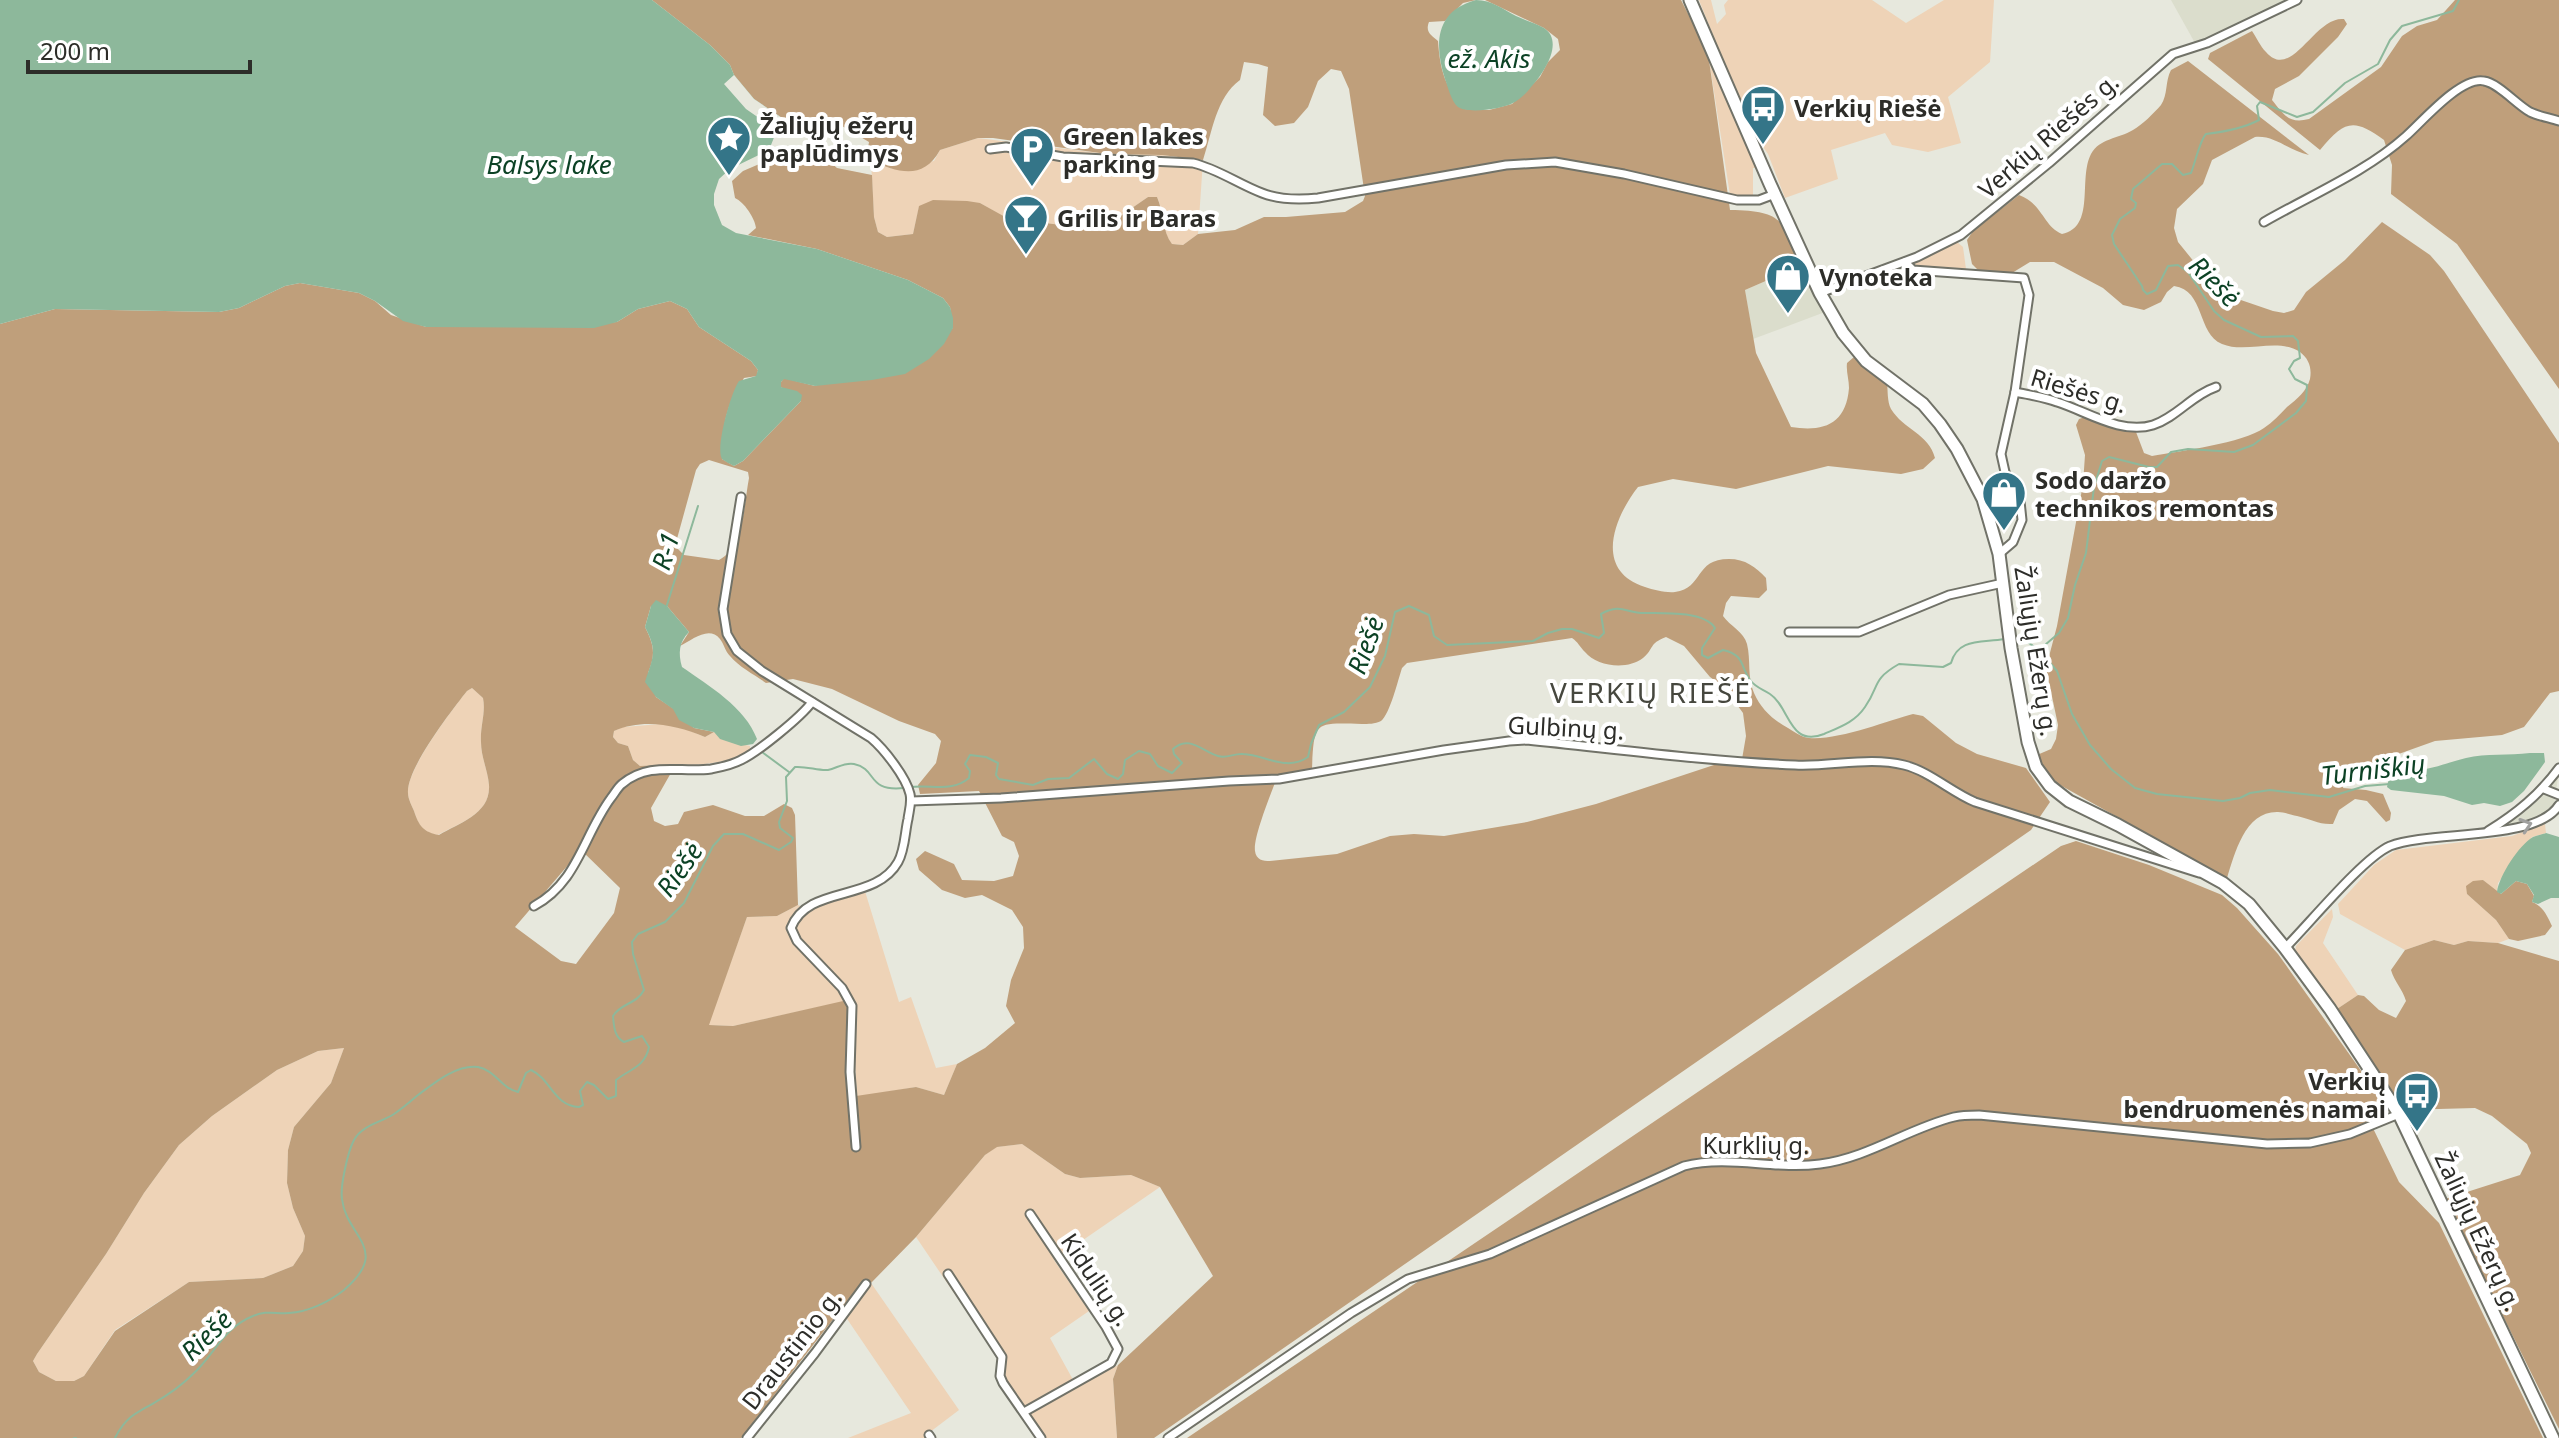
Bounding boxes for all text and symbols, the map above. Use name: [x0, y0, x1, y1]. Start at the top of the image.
scale bar: [28, 24, 250, 74]
text: 200 m: [40, 34, 110, 67]
water label: ež. Akis: [1447, 40, 1531, 76]
street label: Verkių Riešės g.: [1971, 65, 2125, 205]
bus stop icon: Verkių Riešė: [1739, 83, 1787, 146]
place label: Verkių Riešė: [1794, 91, 1942, 124]
place label: Žaliųjų ežerų paplūdimys: [760, 108, 914, 169]
place icon: Žaliųjų ežerų paplūdimys: [705, 114, 753, 177]
place label: Green lakes parking: [1063, 119, 1204, 180]
parking icon: Green lakes parking: [1008, 125, 1056, 188]
water label: Balsys lake: [486, 146, 612, 182]
bar icon: Grilis ir Baras: [1002, 193, 1050, 256]
place label: Grilis ir Baras: [1057, 201, 1216, 234]
water label: Riešė: [2181, 247, 2249, 315]
shop icon: Vynoteka: [1764, 252, 1812, 315]
place label: Vynoteka: [1819, 260, 1933, 293]
street label: Riešės g.: [2027, 360, 2131, 420]
place label: Sodo daržo technikos remontas: [2035, 463, 2274, 524]
shop icon: Sodo daržo technikos remontas: [1980, 469, 2028, 532]
water label: R-1: [642, 528, 688, 574]
street label: Žaliųjų Ežerų g.: [2007, 563, 2067, 739]
water label: Riešė: [1338, 611, 1392, 679]
district label: VERKIŲ RIEŠĖ: [1550, 673, 1752, 711]
street label: Gulbinų g.: [1507, 707, 1625, 747]
water label: Turniškių: [2319, 745, 2427, 793]
one-way arrow: [2518, 818, 2532, 834]
water label: Riešė: [647, 835, 711, 903]
place label: Verkių bendruomenės namai: [2124, 1064, 2386, 1125]
bus stop icon: Verkių bendruomenės namai: [2393, 1070, 2441, 1133]
street label: Kurklių g.: [1702, 1128, 1810, 1161]
street label: Žaliųjų Ežerų g.: [2428, 1146, 2530, 1316]
street label: Kidulių g.: [1054, 1226, 1140, 1332]
street label: Draustinio g.: [733, 1282, 849, 1416]
water label: Riešė: [172, 1302, 240, 1368]

